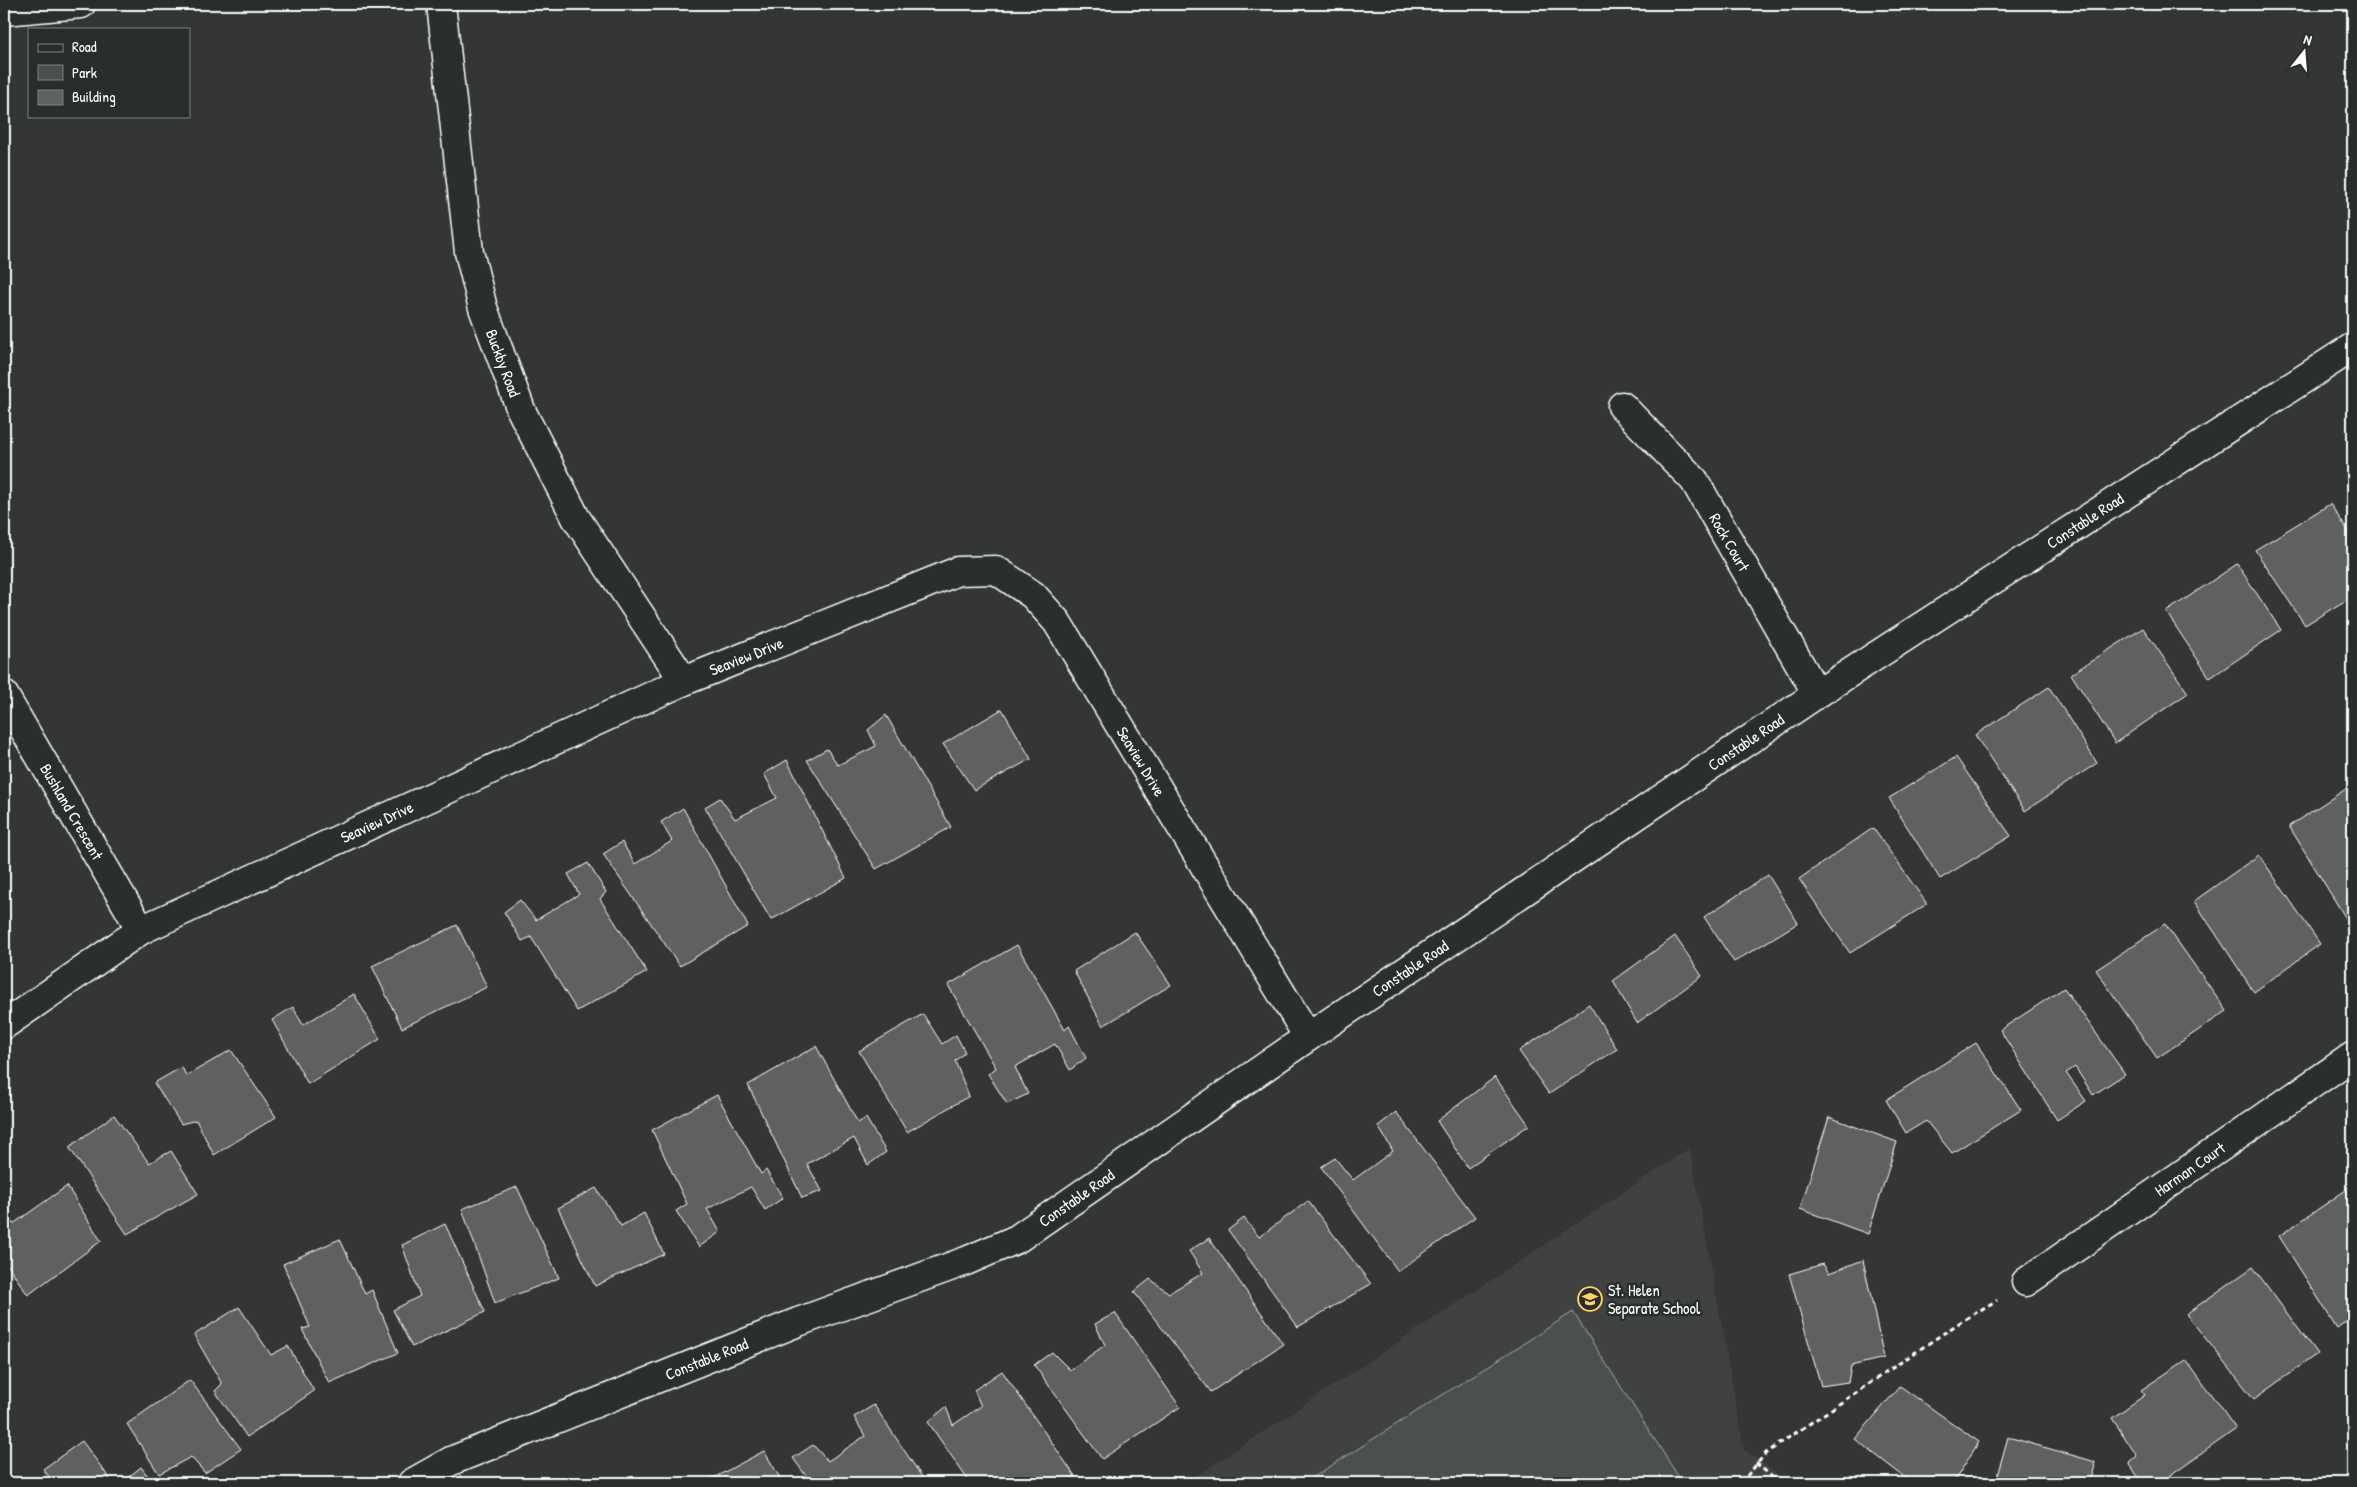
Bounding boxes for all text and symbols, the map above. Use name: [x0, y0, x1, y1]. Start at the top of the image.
legend: [28, 28, 190, 118]
north arrow: [2280, 28, 2330, 78]
text: N: [2302, 29, 2315, 49]
text: Road: [72, 36, 97, 57]
text: Park: [72, 62, 97, 83]
text: Building: [72, 86, 116, 107]
street label: Buckby Road: [481, 326, 526, 400]
street label: Constable Road: [2042, 488, 2128, 554]
street label: Rock Court: [1704, 509, 1755, 576]
street label: Seaview Drive: [706, 631, 787, 681]
street label: Constable Road: [1703, 708, 1788, 776]
street label: Seaview Drive: [1112, 722, 1171, 801]
street label: Bushland Crescent: [35, 759, 109, 864]
street label: Seaview Drive: [337, 795, 417, 848]
street label: Constable Road: [1367, 935, 1452, 1002]
street label: Harman Court: [2150, 1136, 2230, 1201]
street label: Constable Road: [1034, 1164, 1119, 1232]
place label: St. Helen Separate School: [1608, 1279, 1701, 1319]
school or university icon: St. Helen Separate School: [1577, 1286, 1603, 1312]
street label: Constable Road: [662, 1332, 751, 1385]

